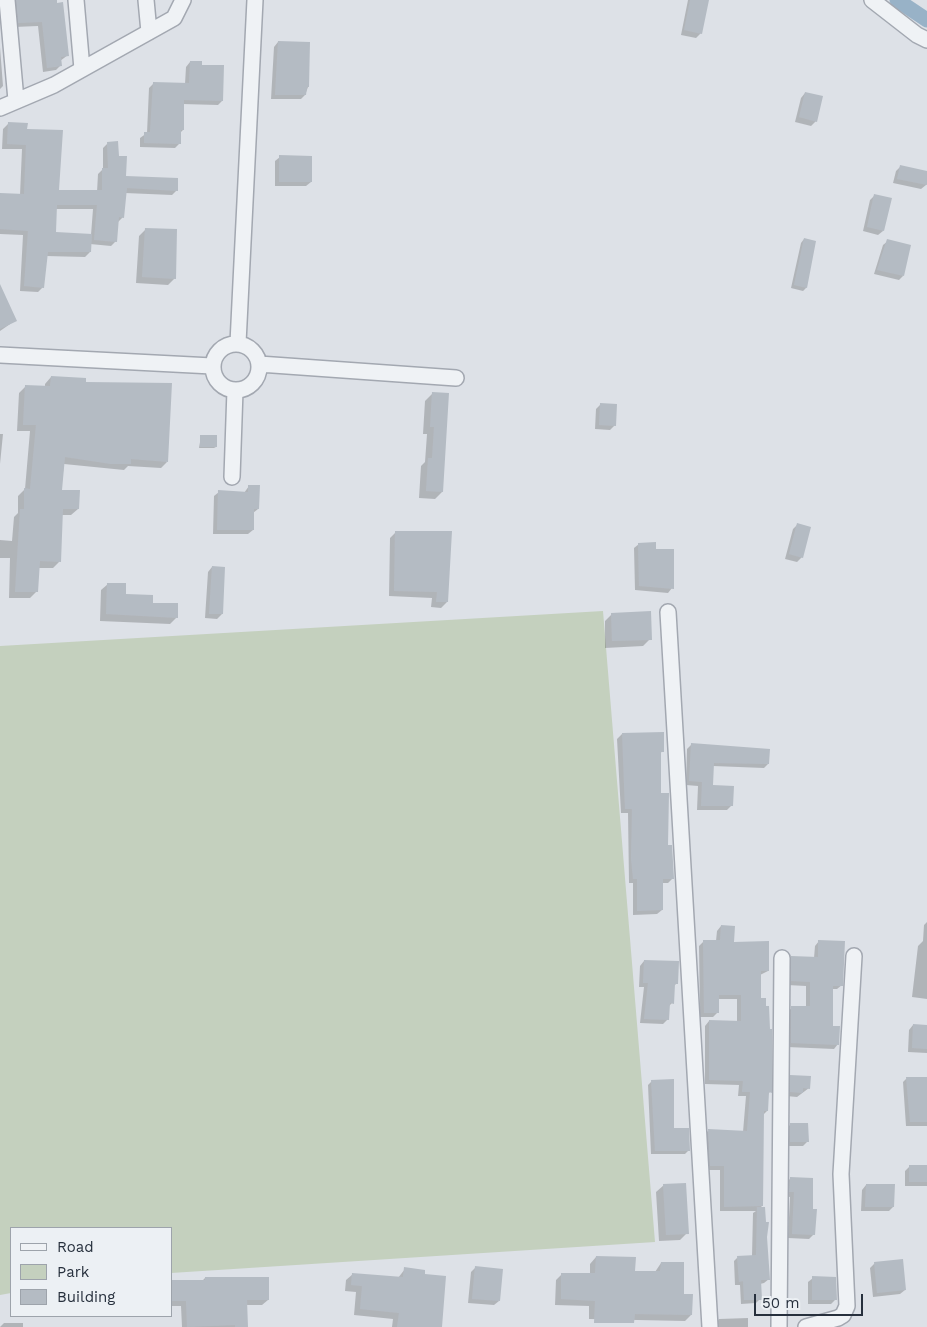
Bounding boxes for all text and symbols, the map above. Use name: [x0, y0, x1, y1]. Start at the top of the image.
legend: [10, 1227, 172, 1317]
text: Road: [57, 1238, 94, 1256]
text: Park: [57, 1263, 89, 1281]
scale bar: [757, 1284, 866, 1316]
text: Building: [57, 1288, 115, 1306]
text: 50 m: [762, 1294, 799, 1312]

